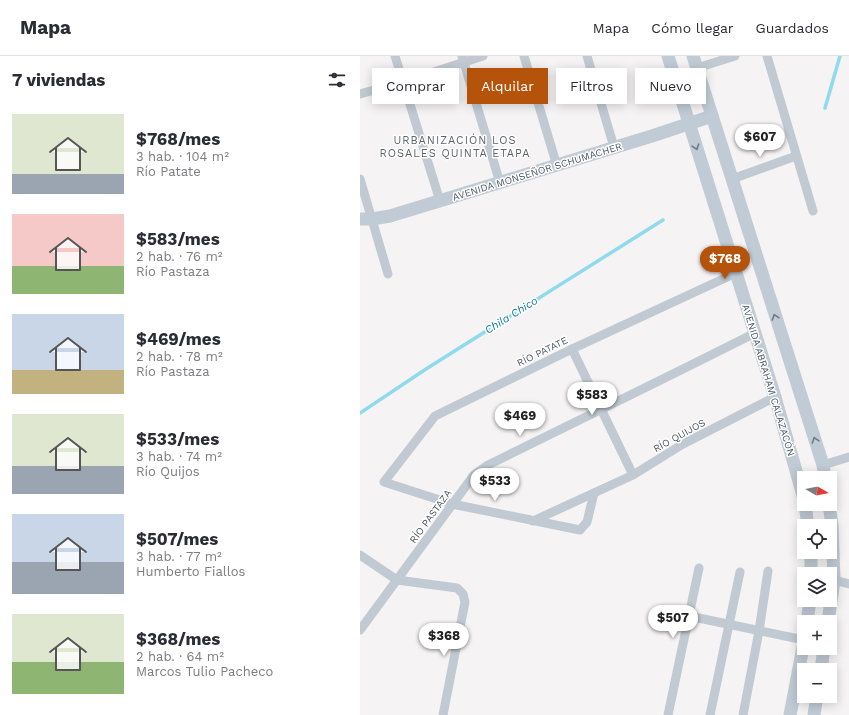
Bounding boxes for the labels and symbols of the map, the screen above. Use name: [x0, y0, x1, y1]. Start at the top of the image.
pin: $607: [736, 124, 784, 158]
district label: URBANIZACIÓN LOS ROSALES QUINTA ETAPA: [379, 133, 531, 160]
street label: AVENIDA MONSEÑOR SCHUMACHER: [451, 140, 624, 203]
one-way arrow: [691, 143, 700, 150]
pin: $768: [701, 246, 749, 280]
water label: Chila Chico: [482, 294, 540, 337]
street label: AVENIDA ABRAHAM CALAZACÓN: [740, 303, 797, 457]
one-way arrow: [771, 313, 780, 320]
street label: RÍO PATATE: [515, 334, 569, 368]
pin: $583: [568, 382, 616, 416]
pin: $469: [496, 403, 544, 437]
street label: RÍO QUIJOS: [651, 417, 707, 454]
one-way arrow: [811, 437, 820, 444]
pin: $533: [471, 468, 519, 502]
north arrow: [797, 471, 837, 511]
street label: RÍO PASTAZA: [407, 487, 454, 545]
pin: $507: [649, 605, 697, 639]
pin: $368: [420, 623, 468, 657]

